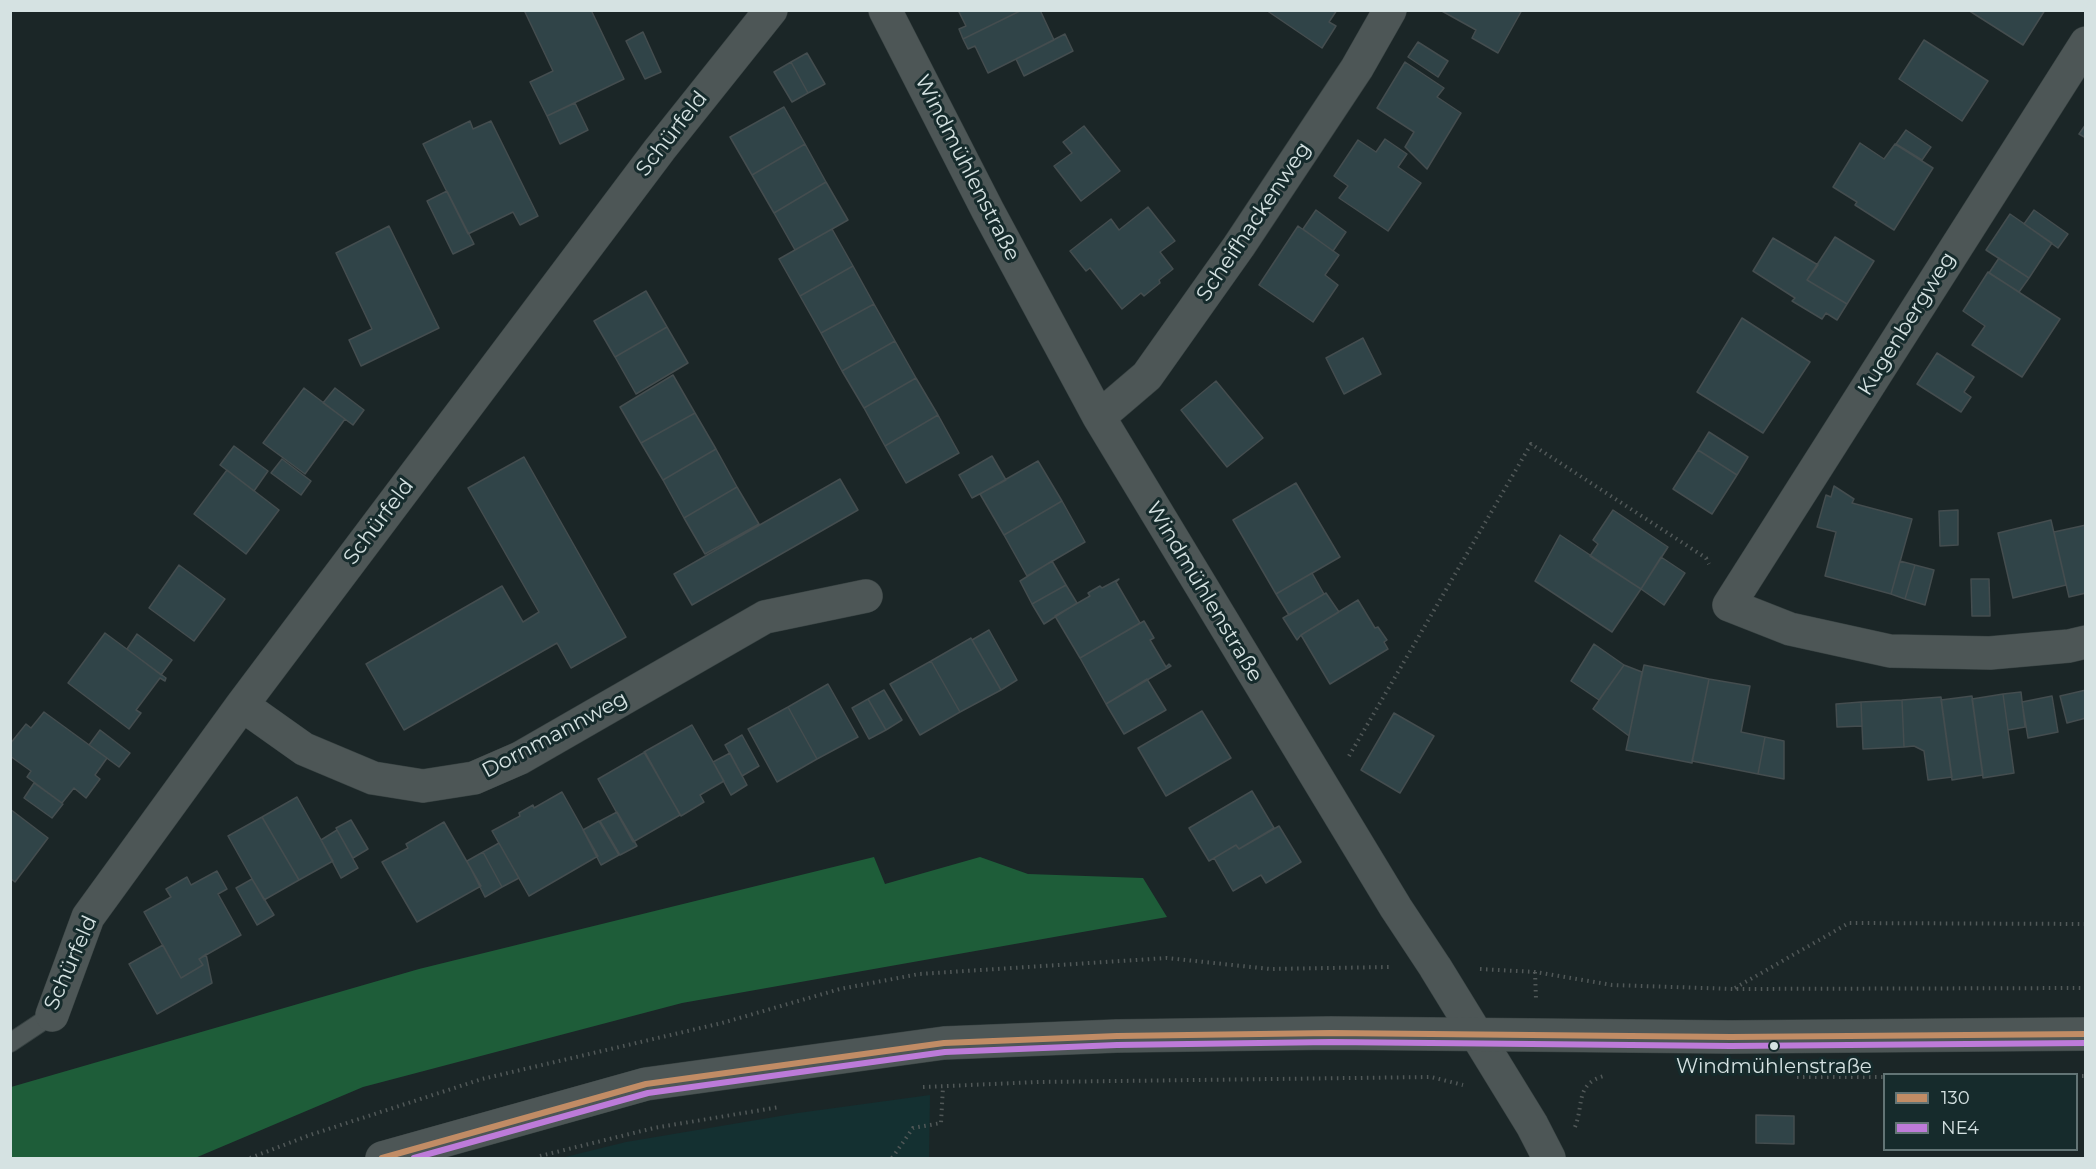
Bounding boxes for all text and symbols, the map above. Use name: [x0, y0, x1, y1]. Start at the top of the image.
street label: Windmühlenstraße: [909, 71, 1025, 265]
street label: Schürfeld: [631, 87, 713, 181]
street label: Scheifhackenweg: [1191, 138, 1317, 306]
street label: Kugenbergweg: [1853, 248, 1961, 400]
street label: Schürfeld: [339, 474, 419, 570]
street label: Windmühlenstraße: [1140, 497, 1268, 687]
street label: Dornmannweg: [478, 686, 632, 784]
street label: Schürfeld: [39, 912, 103, 1014]
marker: Windmühlenstraße: [1768, 1040, 1780, 1052]
place label: Windmühlenstraße: [1676, 1055, 1872, 1079]
legend: [1883, 1073, 2078, 1151]
text: 130: [1941, 1087, 1970, 1109]
text: NE4: [1941, 1117, 1979, 1139]

